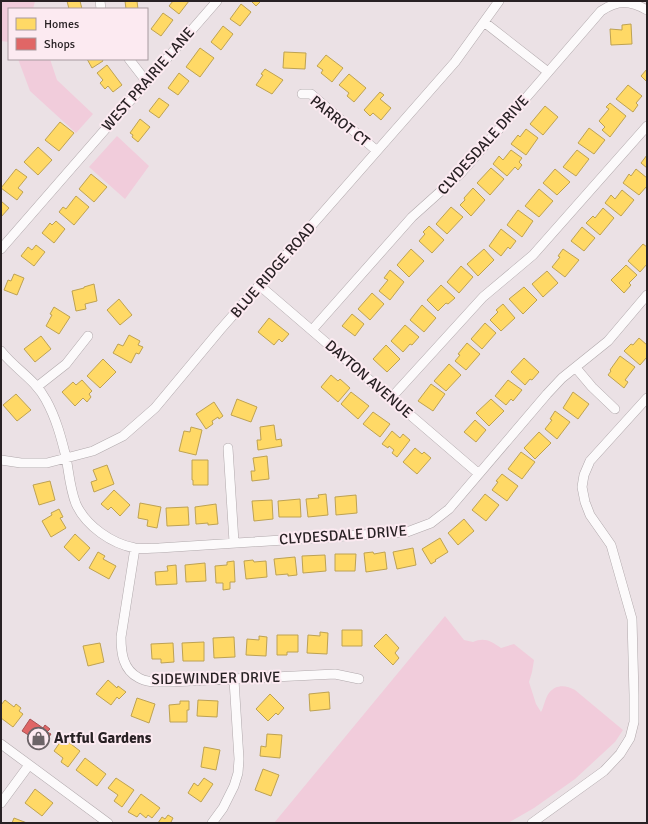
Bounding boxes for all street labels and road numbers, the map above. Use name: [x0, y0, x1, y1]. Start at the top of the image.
street label: WEST PRAIRIE LANE: [98, 23, 198, 135]
street label: CLYDESDALE DRIVE: [434, 91, 532, 199]
street label: PARROT CT: [307, 92, 374, 151]
street label: BLUE RIDGE ROAD: [227, 219, 319, 321]
street label: DAYTON AVENUE: [322, 336, 416, 422]
street label: CLYDESDALE DRIVE: [279, 522, 407, 548]
street label: SIDEWINDER DRIVE: [151, 668, 281, 688]

